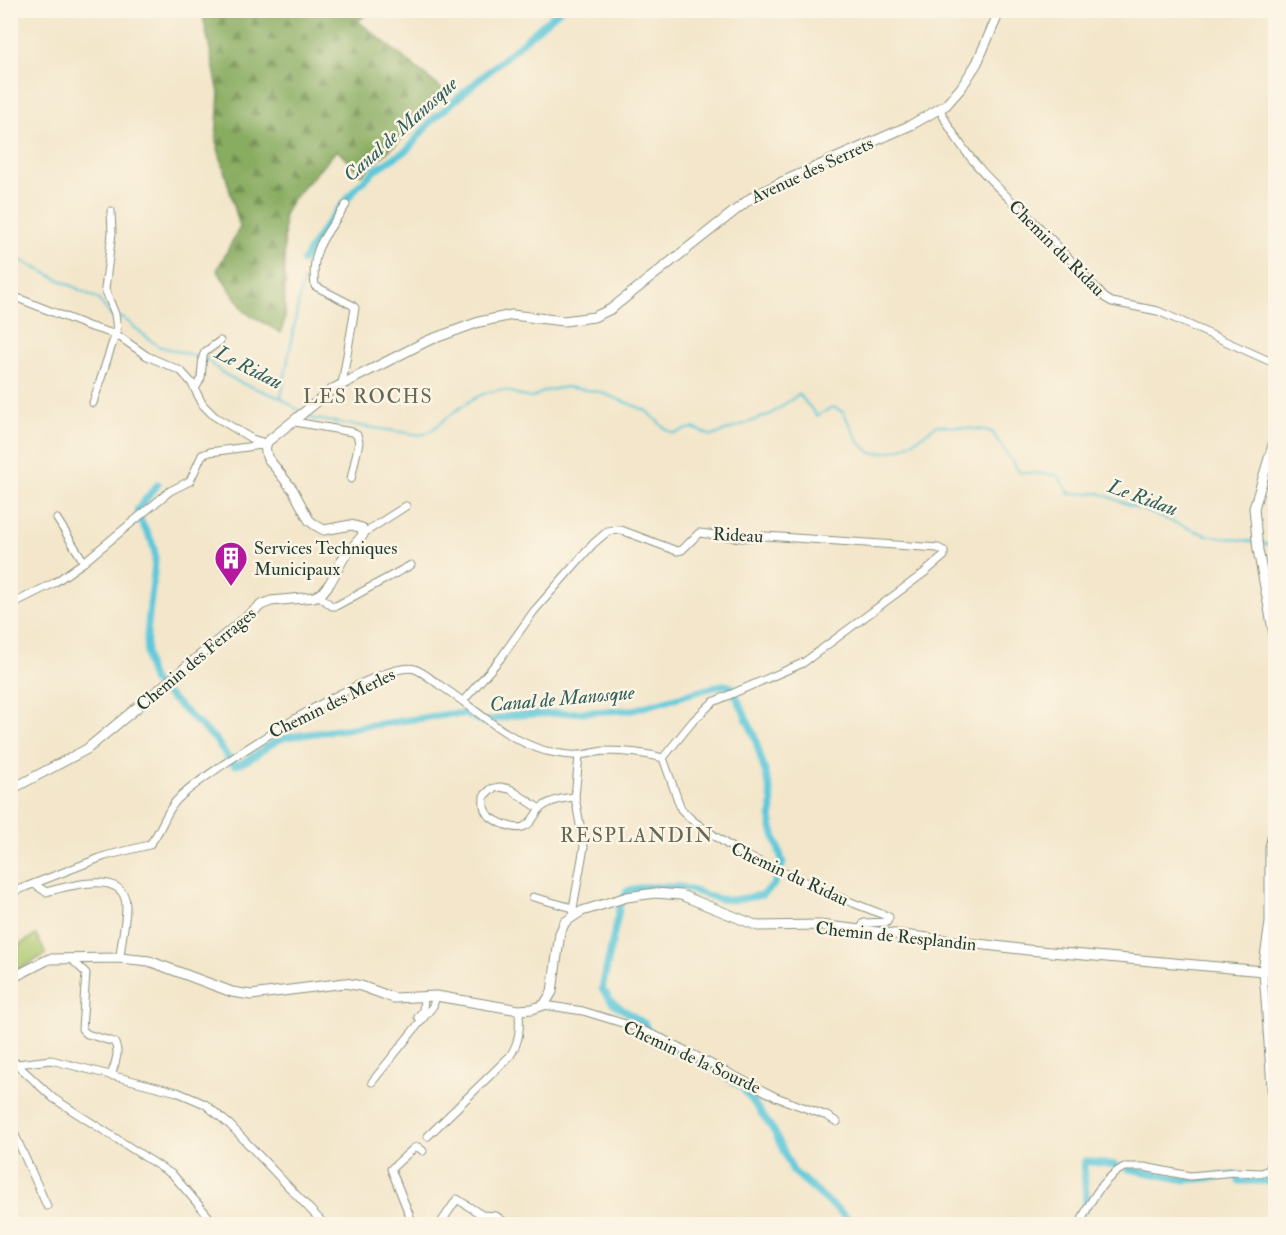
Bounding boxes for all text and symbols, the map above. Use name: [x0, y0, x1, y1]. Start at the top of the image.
water label: Canal de Manosque: [338, 71, 463, 187]
street label: Avenue des Serrets: [746, 132, 877, 209]
street label: Chemin du Ridau: [1004, 195, 1110, 301]
water label: Le Ridau: [210, 339, 287, 395]
district label: LES ROCHS: [303, 384, 433, 409]
water label: Le Ridau: [1104, 473, 1181, 522]
street label: Rideau: [712, 523, 764, 548]
place label: Services Techniques Municipaux: [254, 537, 397, 581]
building icon: Services Techniques Municipaux: [213, 540, 249, 587]
street label: Chemin des Ferrages: [131, 602, 261, 716]
street label: Chemin des Merles: [265, 663, 399, 744]
water label: Canal de Manosque: [489, 680, 636, 717]
district label: RESPLANDIN: [560, 823, 714, 848]
street label: Chemin du Ridau: [727, 837, 852, 912]
street label: Chemin de Resplandin: [814, 917, 978, 956]
street label: Chemin de la Sourde: [619, 1016, 765, 1100]

